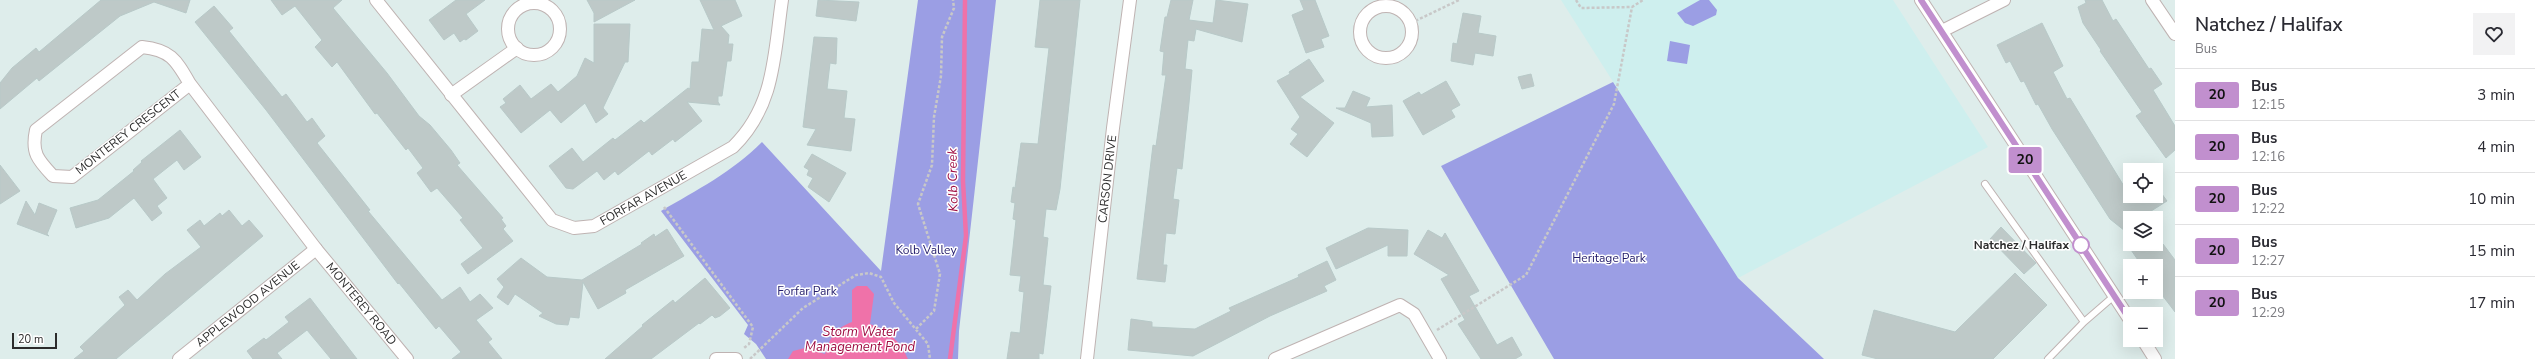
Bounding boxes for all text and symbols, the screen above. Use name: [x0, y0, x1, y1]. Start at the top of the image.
text: Natchez / Halifax: [2195, 12, 2343, 38]
button: heart: [2473, 13, 2515, 55]
text: Bus: [2195, 40, 2217, 58]
text: Bus: [2251, 76, 2277, 96]
street label: MONTEREY CRESCENT: [72, 85, 184, 178]
text: 20: [2209, 85, 2225, 104]
text: 3 min: [2477, 85, 2515, 105]
text: 12:15: [2251, 96, 2285, 114]
text: Bus: [2251, 128, 2277, 148]
street label: CARSON DRIVE: [1094, 134, 1120, 224]
text: 20: [2209, 137, 2225, 156]
text: 4 min: [2477, 137, 2515, 157]
line badge: 20: [2007, 147, 2043, 173]
water label: Kolb Creek: [943, 148, 963, 212]
text: 12:16: [2251, 148, 2285, 166]
text: 20: [2017, 150, 2033, 169]
map controls: [2123, 163, 2163, 347]
button: locate: [2123, 163, 2163, 203]
street label: FORFAR AVENUE: [597, 167, 690, 229]
text: Bus: [2251, 180, 2277, 200]
text: 20: [2209, 189, 2225, 208]
text: 10 min: [2468, 189, 2515, 209]
text: 12:22: [2251, 200, 2285, 218]
button: layers: [2123, 211, 2163, 251]
text: Bus: [2251, 232, 2277, 252]
marker: Natchez / Halifax: [2072, 236, 2090, 254]
place label: Natchez / Halifax: [1974, 237, 2069, 253]
text: 20: [2209, 241, 2225, 260]
text: 15 min: [2468, 241, 2515, 261]
park label: Kolb Valley: [895, 242, 957, 258]
park label: Heritage Park: [1572, 250, 1647, 266]
text: 12:27: [2251, 252, 2285, 270]
street label: APPLEWOOD AVENUE: [192, 257, 303, 350]
street label: MONTEREY ROAD: [323, 259, 400, 348]
button: +: [2123, 259, 2163, 299]
park label: Forfar Park: [777, 283, 838, 299]
text: Bus: [2251, 284, 2277, 304]
text: 20: [2209, 293, 2225, 312]
text: 17 min: [2468, 293, 2515, 313]
text: 12:29: [2251, 304, 2285, 322]
button: −: [2123, 307, 2163, 347]
water label: Storm Water Management Pond: [805, 323, 916, 356]
scale bar: [12, 331, 57, 350]
text: 20 m: [18, 332, 43, 347]

